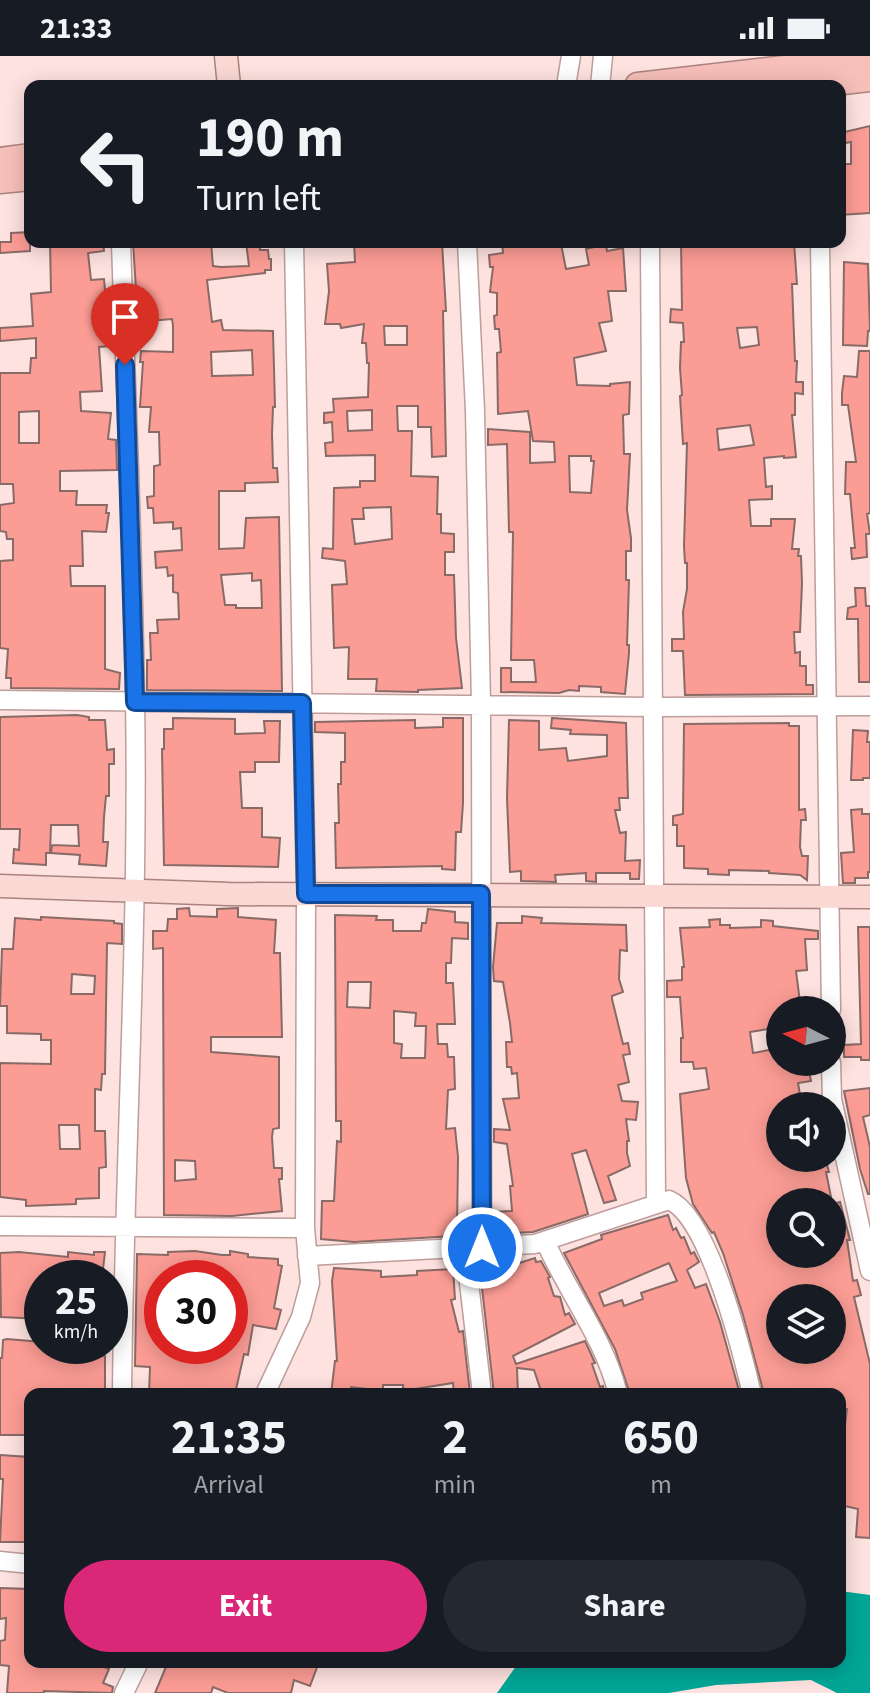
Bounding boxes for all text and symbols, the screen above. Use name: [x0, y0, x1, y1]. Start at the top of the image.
text: 21:33: [40, 7, 112, 50]
text: 190 m: [196, 99, 344, 178]
icon: left: [64, 112, 168, 216]
text: Turn left: [196, 173, 321, 224]
pin: [91, 283, 159, 365]
icon: arrive: [103, 295, 147, 339]
north arrow: [766, 996, 846, 1076]
map controls: [766, 996, 846, 1364]
button: sound: [766, 1092, 846, 1172]
button: search: [766, 1188, 846, 1268]
position arrow: [440, 1206, 524, 1290]
speed limit sign: 30: [144, 1260, 248, 1364]
text: 25: [55, 1273, 97, 1330]
button: layers: [766, 1284, 846, 1364]
text: km/h: [54, 1318, 98, 1346]
text: 21:35: [171, 1404, 287, 1472]
text: 2: [442, 1404, 468, 1472]
text: 650: [623, 1404, 699, 1472]
text: Arrival: [194, 1466, 264, 1503]
text: min: [434, 1466, 476, 1503]
text: m: [650, 1466, 672, 1503]
button: Exit: [64, 1560, 427, 1652]
button: Share: [443, 1560, 806, 1652]

